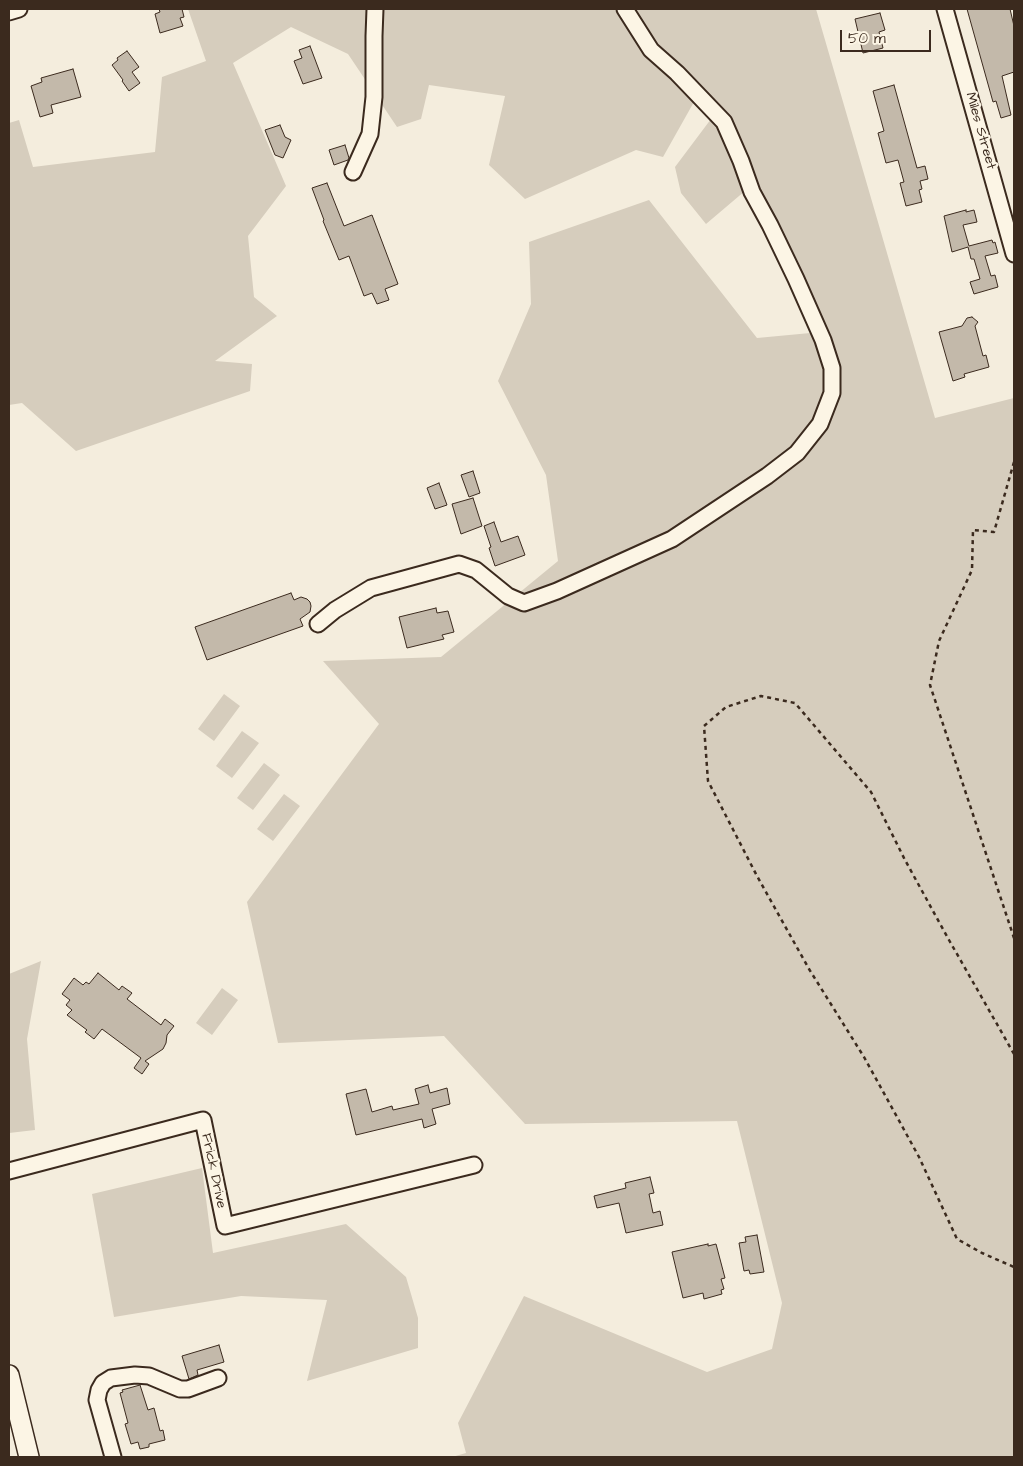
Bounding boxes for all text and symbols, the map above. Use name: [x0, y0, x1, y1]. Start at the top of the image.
scale bar: [843, 20, 934, 52]
text: 50 m: [848, 28, 886, 49]
street label: Miles Street: [961, 91, 999, 171]
street label: Frick Drive: [197, 1132, 229, 1210]

